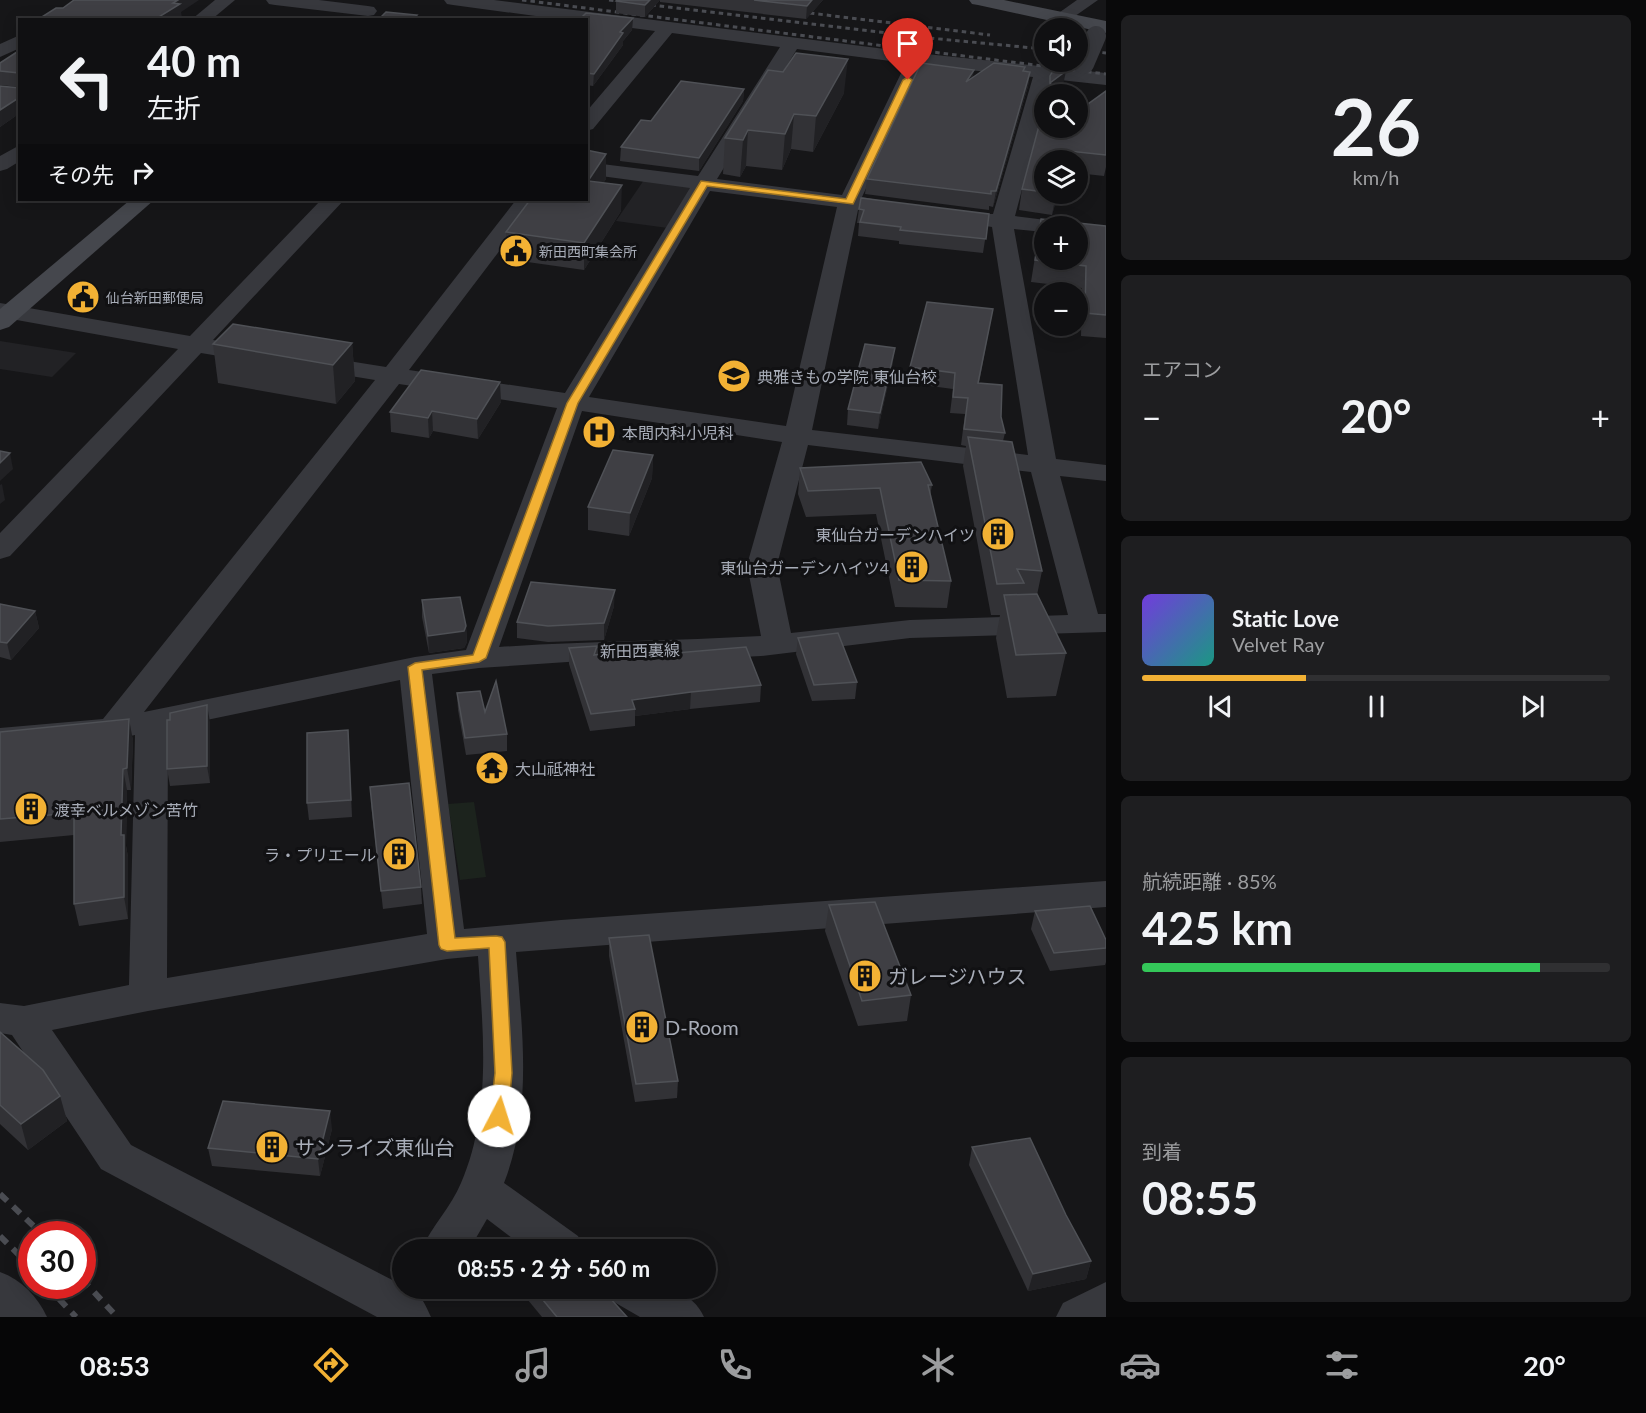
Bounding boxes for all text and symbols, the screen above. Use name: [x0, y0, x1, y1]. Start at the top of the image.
pin: [882, 18, 933, 80]
map controls: [1034, 18, 1088, 336]
button: sound: [1034, 18, 1088, 72]
icon: arrive: [891, 27, 924, 60]
text: 40 m: [147, 36, 241, 86]
icon: left: [48, 42, 126, 120]
text: 26: [1331, 79, 1421, 173]
button: search: [1034, 84, 1088, 138]
text: 左折: [147, 91, 201, 124]
button: layers: [1034, 150, 1088, 204]
icon: right: [126, 156, 159, 189]
text: その先: [48, 161, 114, 188]
text: km/h: [1353, 165, 1399, 189]
button: +: [1034, 216, 1088, 270]
public building icon: 新田西町集会所: [498, 233, 534, 269]
place label: 新田西町集会所: [539, 243, 637, 260]
public building icon: 仙台新田郵便局: [65, 279, 101, 315]
button: −: [1034, 282, 1088, 336]
place label: 仙台新田郵便局: [106, 289, 204, 306]
text: エアコン: [1142, 357, 1222, 381]
school or university icon: 典雅きもの学院 東仙台校: [716, 358, 752, 394]
place label: 典雅きもの学院 東仙台校: [757, 367, 937, 386]
text: 20°: [1341, 389, 1411, 443]
text: −: [1142, 397, 1161, 437]
text: +: [1591, 397, 1610, 437]
hospital icon: 本間内科小児科: [581, 414, 617, 450]
place label: 本間内科小児科: [622, 423, 734, 442]
building icon: 東仙台ガーデンハイツ: [980, 516, 1016, 552]
place label: 東仙台ガーデンハイツ: [815, 525, 975, 544]
building icon: 東仙台ガーデンハイツ4: [894, 549, 930, 585]
place label: 東仙台ガーデンハイツ4: [720, 558, 889, 577]
text: Static Love: [1232, 605, 1339, 632]
text: Velvet Ray: [1232, 632, 1325, 656]
street label: 新田西裏線: [600, 640, 680, 660]
icon: previous: [1204, 690, 1237, 723]
icon: pause: [1360, 690, 1393, 723]
icon: next: [1516, 690, 1549, 723]
temple icon: 大山祗神社: [474, 750, 510, 786]
place label: 大山祗神社: [515, 759, 595, 778]
building icon: 渡幸ベルメゾン苦竹: [13, 791, 49, 827]
place label: 渡幸ベルメゾン苦竹: [54, 800, 198, 819]
building icon: ラ・プリエール: [381, 836, 417, 872]
place label: ラ・プリエール: [264, 845, 376, 864]
text: 航続距離 · 85%: [1142, 869, 1277, 893]
text: 425 km: [1142, 901, 1293, 955]
building icon: ガレージハウス: [847, 958, 883, 994]
place label: ガレージハウス: [888, 964, 1026, 988]
building icon: D-Room: [624, 1009, 660, 1045]
place label: D-Room: [665, 1015, 739, 1039]
position arrow: [467, 1084, 531, 1148]
building icon: サンライズ東仙台: [254, 1129, 290, 1165]
place label: サンライズ東仙台: [295, 1135, 454, 1159]
text: 到着: [1142, 1139, 1182, 1163]
text: 08:55: [1142, 1171, 1258, 1225]
speed limit sign: 30: [18, 1221, 96, 1299]
text: 08:55 · 2 分 · 560 m: [458, 1255, 650, 1282]
icon: directions: [310, 1344, 352, 1386]
icon: music: [512, 1344, 554, 1386]
icon: phone: [714, 1344, 756, 1386]
icon: climate: [917, 1344, 959, 1386]
icon: car: [1119, 1344, 1161, 1386]
icon: filters: [1321, 1344, 1363, 1386]
text: 08:53: [80, 1349, 150, 1382]
text: 20°: [1523, 1349, 1566, 1382]

